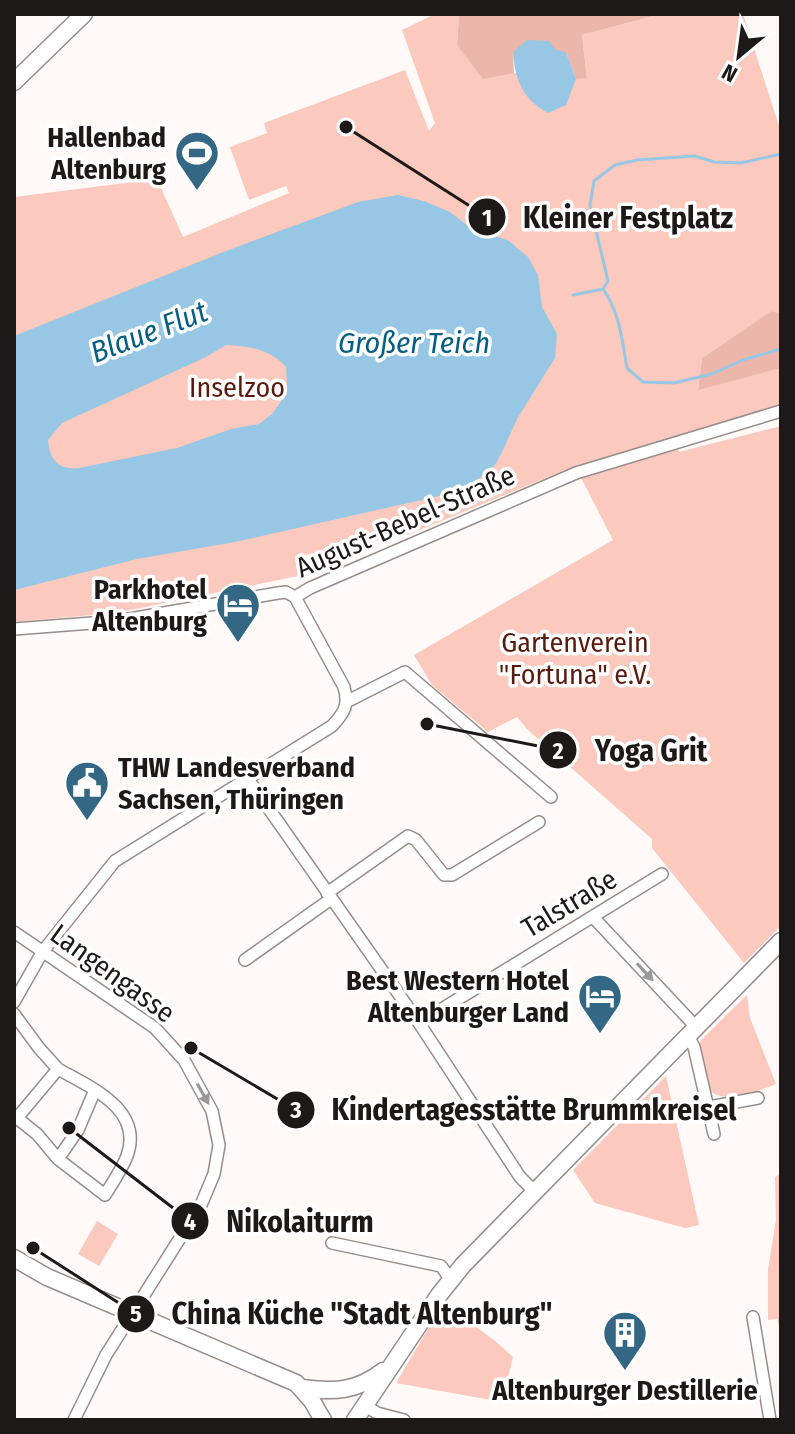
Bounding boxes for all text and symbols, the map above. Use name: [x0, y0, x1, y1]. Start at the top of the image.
north arrow: [699, 16, 779, 96]
text: N: [717, 58, 742, 88]
place label: Hallenbad Altenburg: [47, 121, 166, 186]
sports icon: Hallenbad Altenburg: [173, 129, 221, 192]
callout: Kleiner Festplatz: [467, 190, 749, 244]
text: Kleiner Festplatz: [523, 200, 733, 236]
text: 1: [482, 204, 492, 232]
water label: Blaue Flut: [85, 293, 213, 371]
water label: Großer Teich: [338, 325, 490, 361]
park label: Inselzoo: [189, 371, 285, 404]
street label: August-Bebel-Straße: [291, 458, 520, 585]
place label: Parkhotel Altenburg: [91, 573, 207, 638]
hotel icon: Parkhotel Altenburg: [214, 581, 262, 644]
park label: Gartenverein "Fortuna" e.V.: [499, 626, 651, 691]
callout: Yoga Grit: [538, 723, 723, 777]
text: Yoga Grit: [594, 733, 708, 769]
text: 2: [551, 737, 564, 765]
place label: THW Landesverband Sachsen, Thüringen: [118, 751, 355, 816]
public building icon: THW Landesverband Sachsen, Thüringen: [63, 759, 111, 822]
street label: Talstraße: [516, 862, 623, 945]
street label: Langengasse: [44, 917, 181, 1030]
one-way arrow: [635, 962, 653, 981]
place label: Best Western Hotel Altenburger Land: [346, 964, 569, 1029]
hotel icon: Best Western Hotel Altenburger Land: [576, 972, 624, 1035]
one-way arrow: [196, 1082, 209, 1105]
callout: Kindertagesstätte Brummkreisel: [276, 1083, 753, 1137]
text: Kindertagesstätte Brummkreisel: [331, 1092, 737, 1128]
text: 3: [289, 1096, 302, 1124]
callout: Nikolaiturm: [170, 1194, 390, 1248]
text: Nikolaiturm: [226, 1204, 374, 1240]
text: 4: [184, 1208, 196, 1236]
callout: China Küche "Stadt Altenburg": [116, 1287, 569, 1341]
text: China Küche "Stadt Altenburg": [172, 1296, 552, 1332]
text: 5: [130, 1300, 142, 1328]
building icon: Altenburger Destillerie: [601, 1309, 649, 1372]
place label: Altenburger Destillerie: [491, 1374, 758, 1407]

